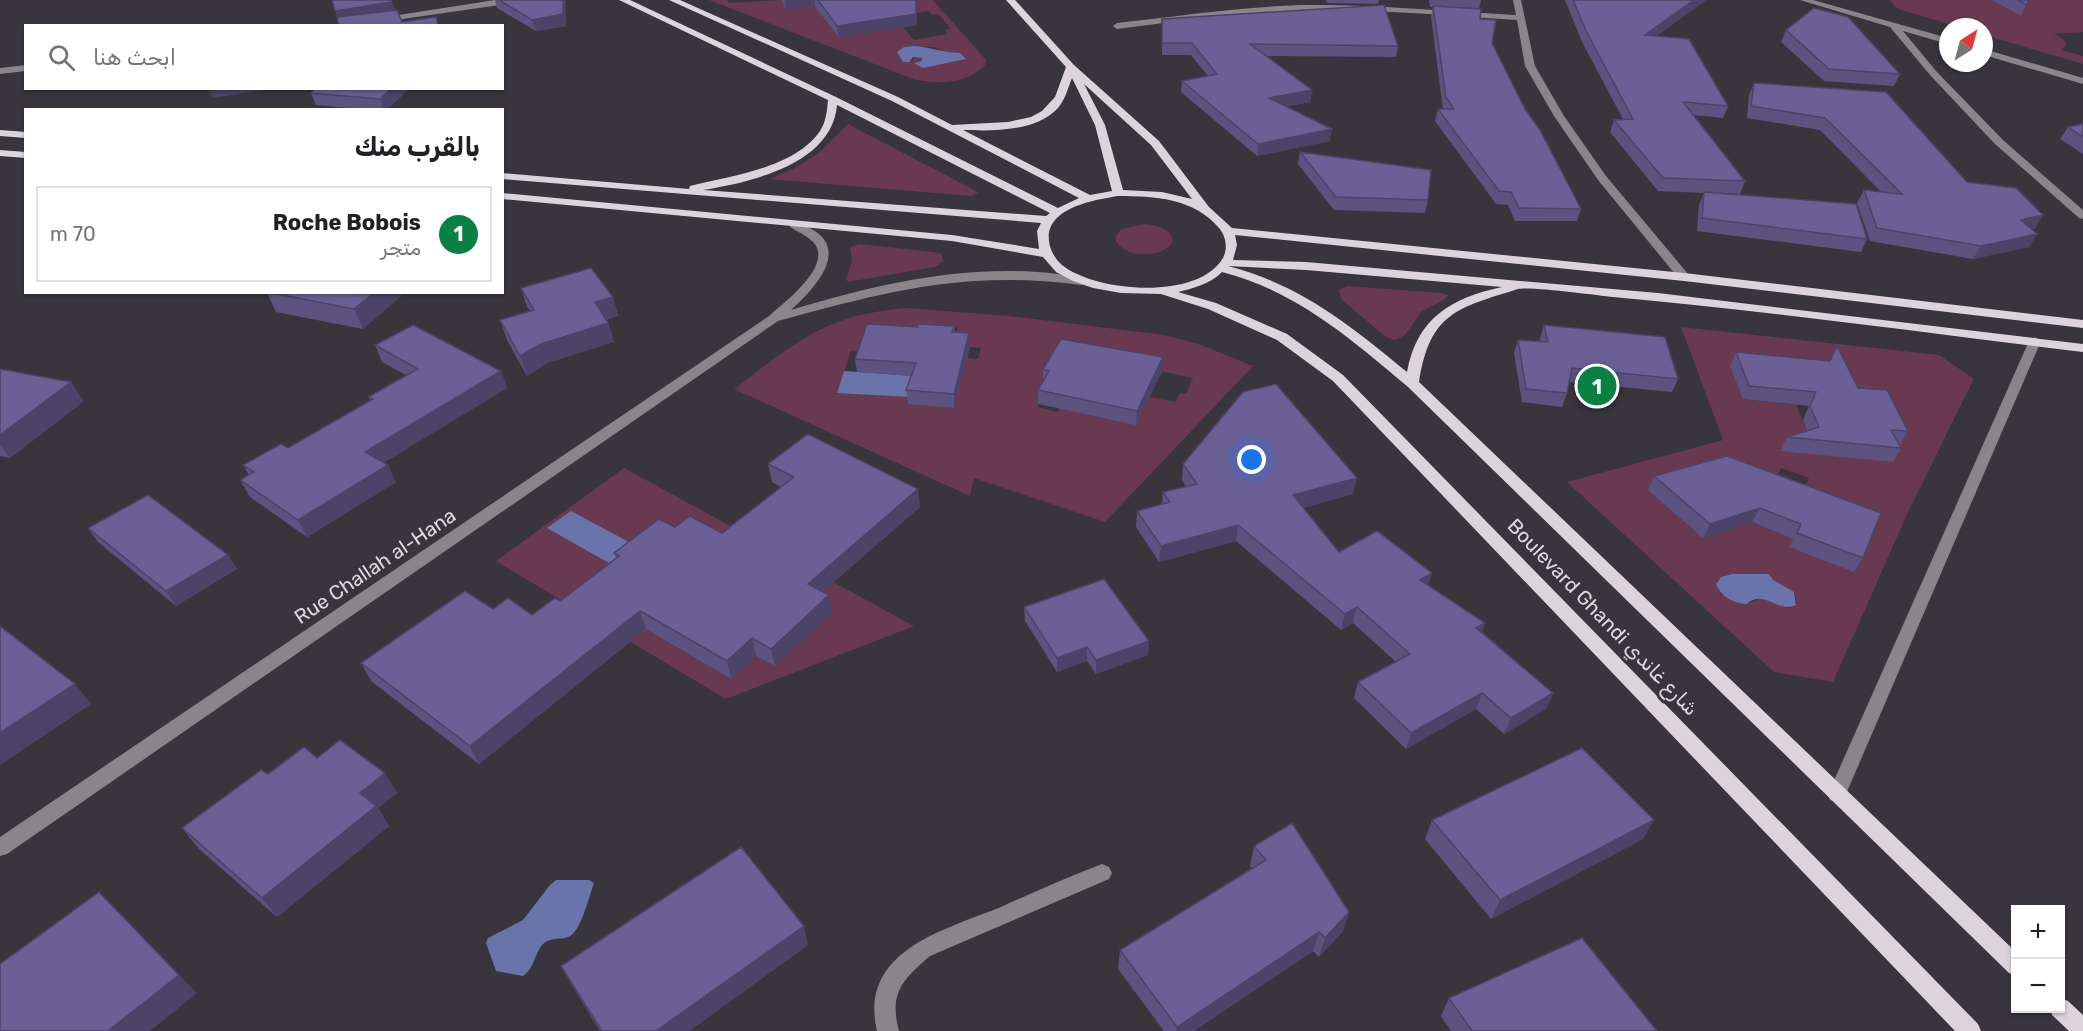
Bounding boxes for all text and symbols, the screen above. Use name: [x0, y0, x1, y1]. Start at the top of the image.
north arrow: [1939, 18, 1993, 72]
search box: [24, 24, 504, 90]
icon: search: [45, 41, 78, 74]
text: ابحث هنا: [93, 44, 176, 71]
text: بالقرب منك: [355, 132, 480, 163]
text: Roche Bobois: [273, 209, 421, 236]
text: 70 m: [50, 222, 96, 246]
text: 1: [454, 222, 463, 246]
text: متجر: [381, 236, 421, 260]
pin: 1: [1578, 364, 1616, 408]
your location: [1237, 445, 1266, 474]
street label: Rue Challah al-Hana: [290, 503, 460, 629]
street label: Boulevard Ghandi شارع غاندي: [1501, 514, 1703, 722]
map controls: [2011, 905, 2065, 1013]
button: +: [2011, 905, 2065, 959]
button: −: [2011, 959, 2065, 1013]

